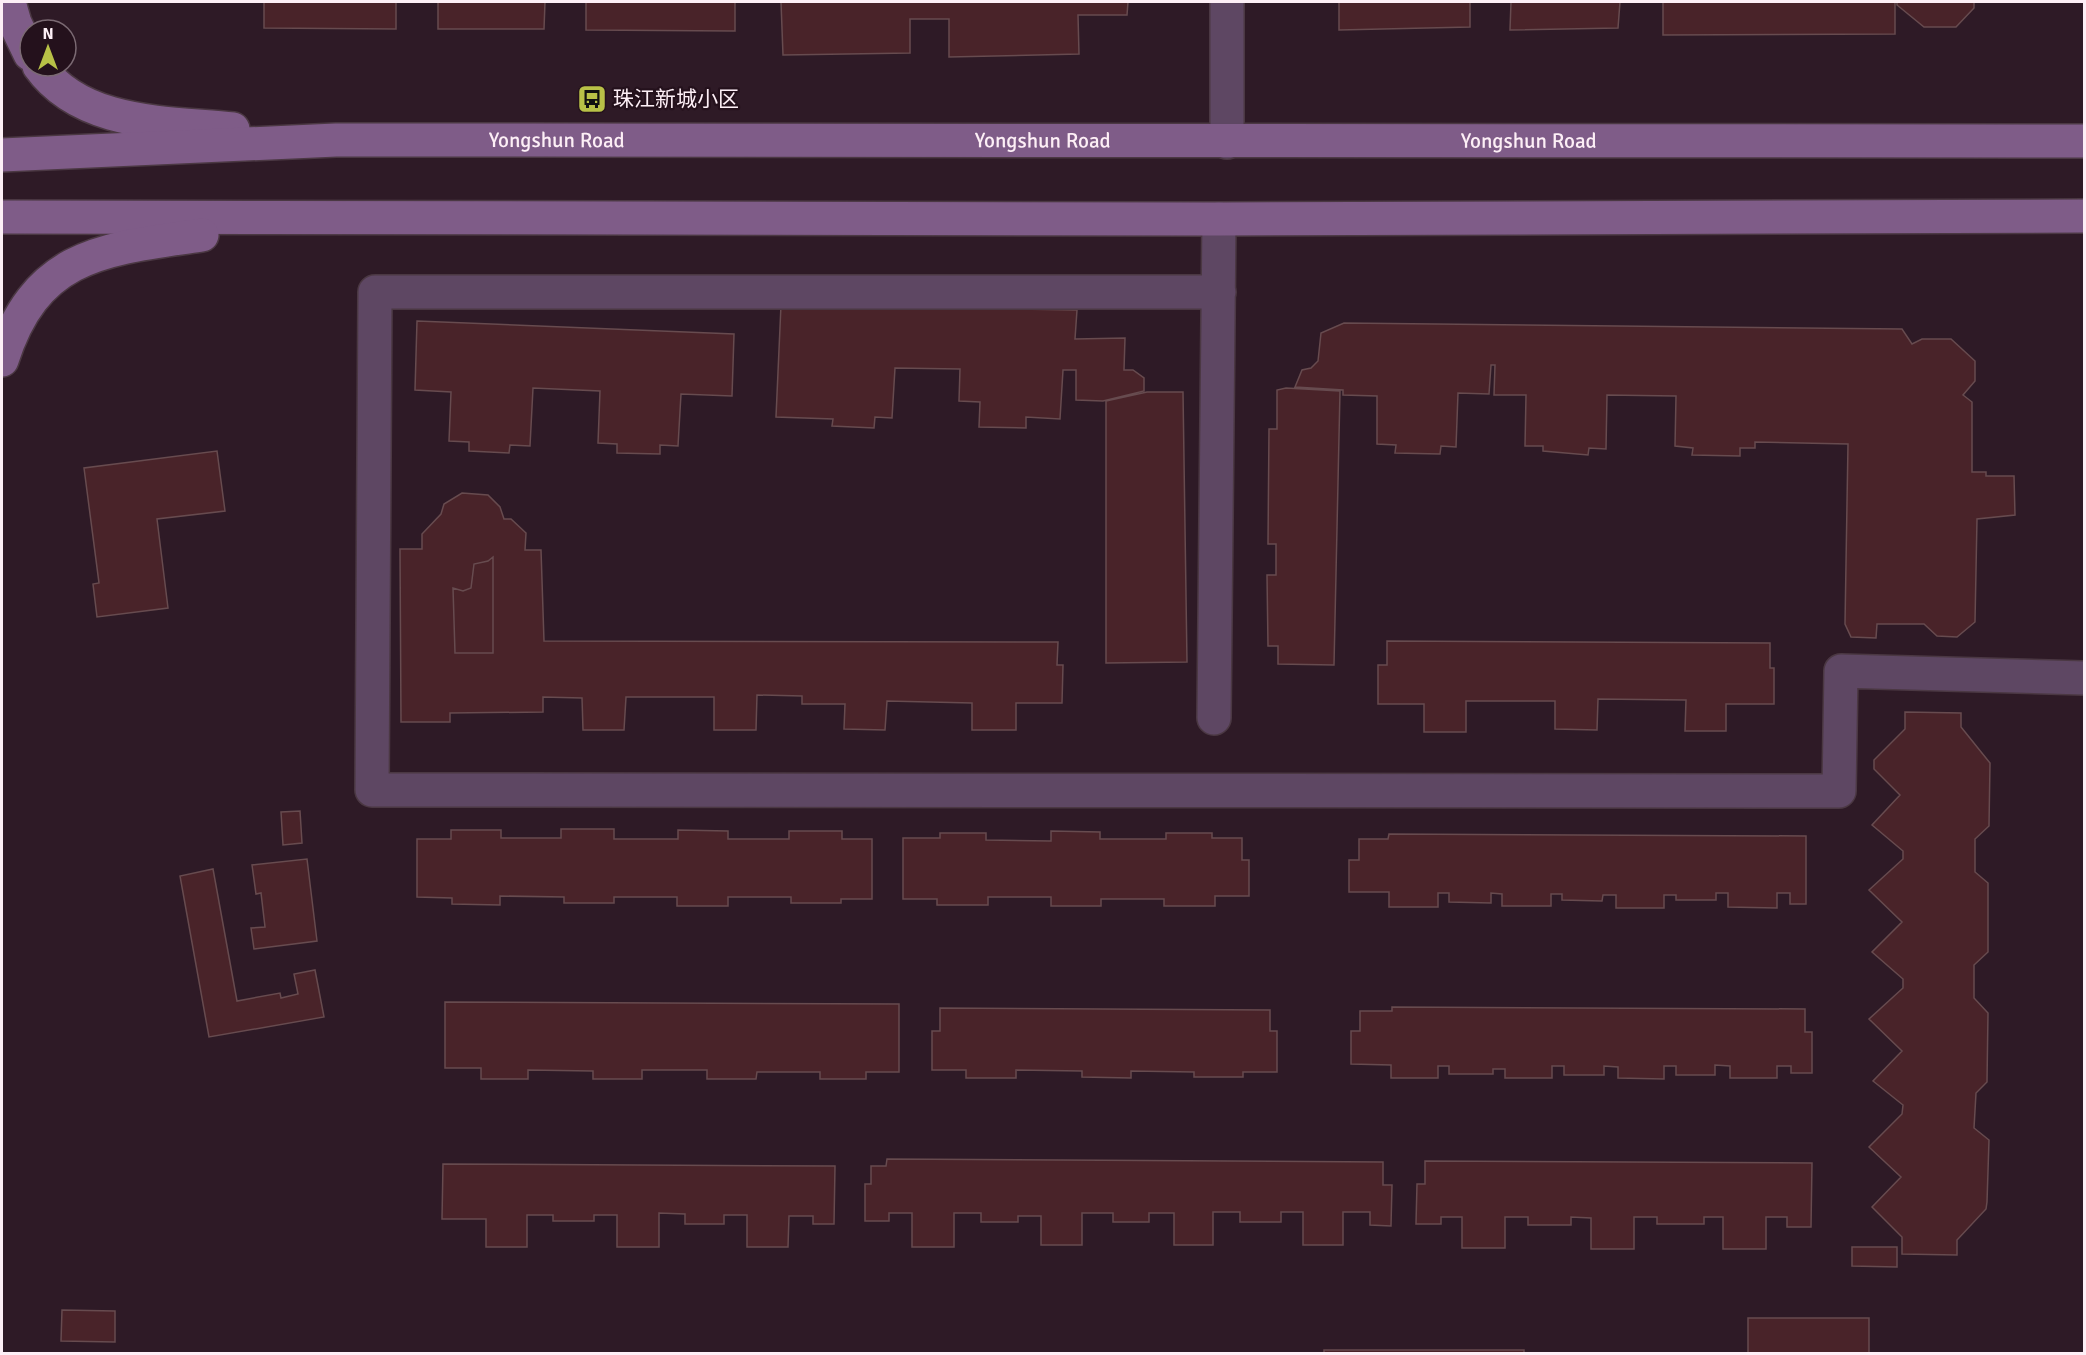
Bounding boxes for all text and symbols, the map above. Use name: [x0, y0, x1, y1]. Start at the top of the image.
north arrow: [18, 18, 78, 78]
text: N: [42, 24, 54, 44]
bus stop icon: 珠江新城小区: [576, 83, 608, 115]
place label: 珠江新城小区: [613, 86, 739, 112]
street label: Yongshun Road: [489, 127, 625, 153]
street label: Yongshun Road: [975, 127, 1111, 153]
street label: Yongshun Road: [1461, 128, 1597, 154]

